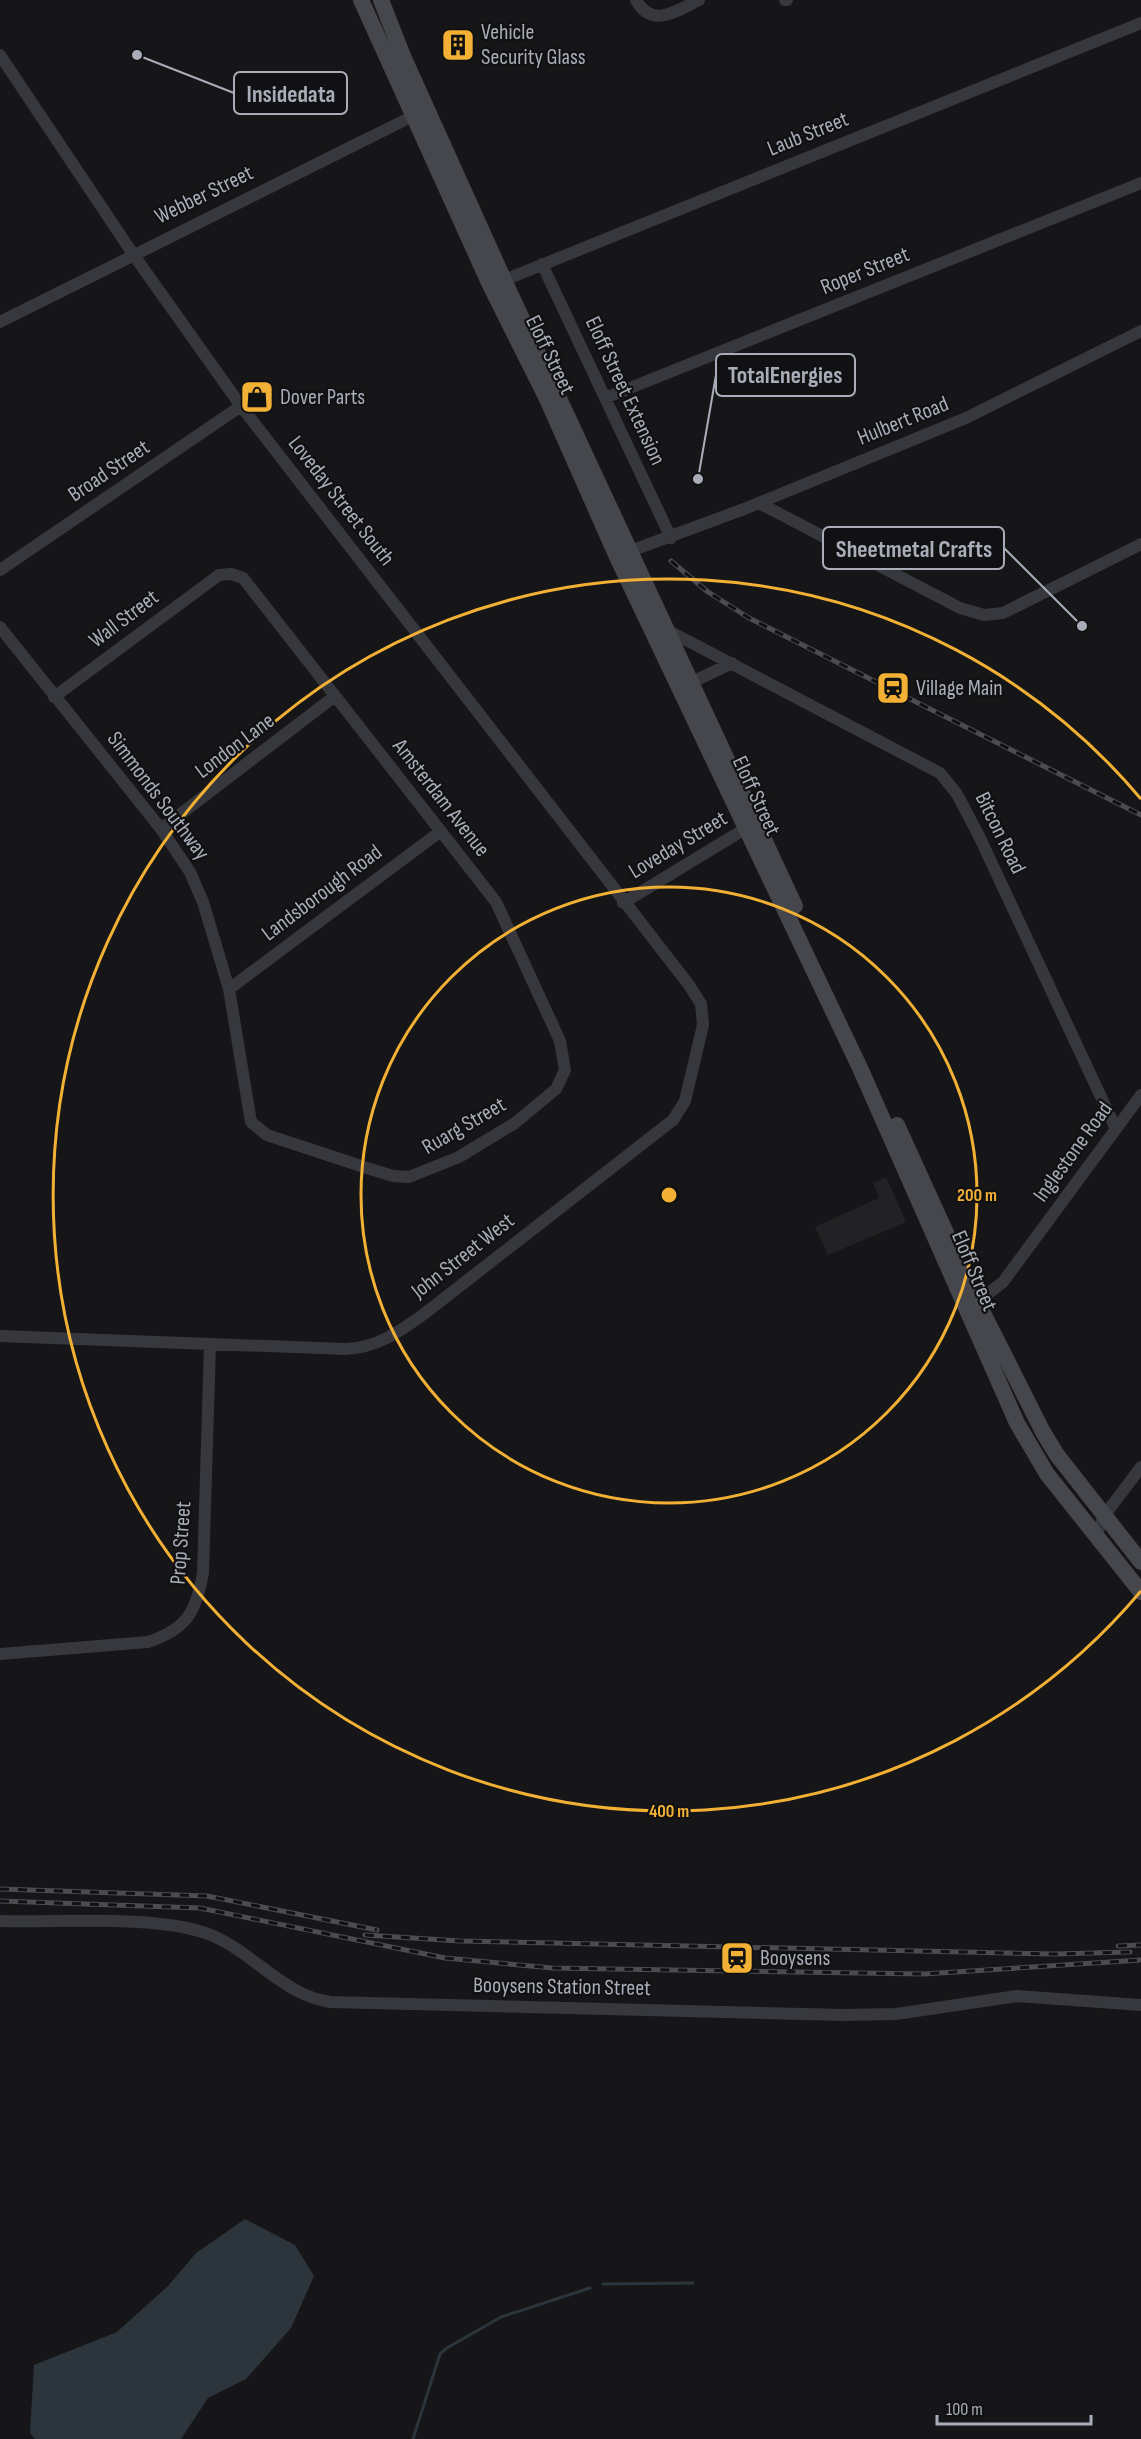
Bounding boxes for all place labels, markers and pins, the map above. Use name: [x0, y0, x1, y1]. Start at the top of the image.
place label: Vehicle Security Glass: [481, 19, 586, 71]
building icon: Vehicle Security Glass: [440, 27, 476, 63]
callout: Insidedata: [234, 72, 347, 114]
callout: TotalEnergies: [716, 354, 855, 396]
shop icon: Dover Parts: [239, 379, 275, 415]
place label: Dover Parts: [280, 384, 365, 411]
callout: Sheetmetal Crafts: [823, 527, 1004, 569]
station icon: Village Main: [875, 670, 911, 706]
place label: Village Main: [916, 675, 1003, 702]
centre of rings: [659, 1185, 679, 1205]
station icon: Booysens: [719, 1940, 755, 1976]
place label: Booysens: [760, 1945, 831, 1972]

